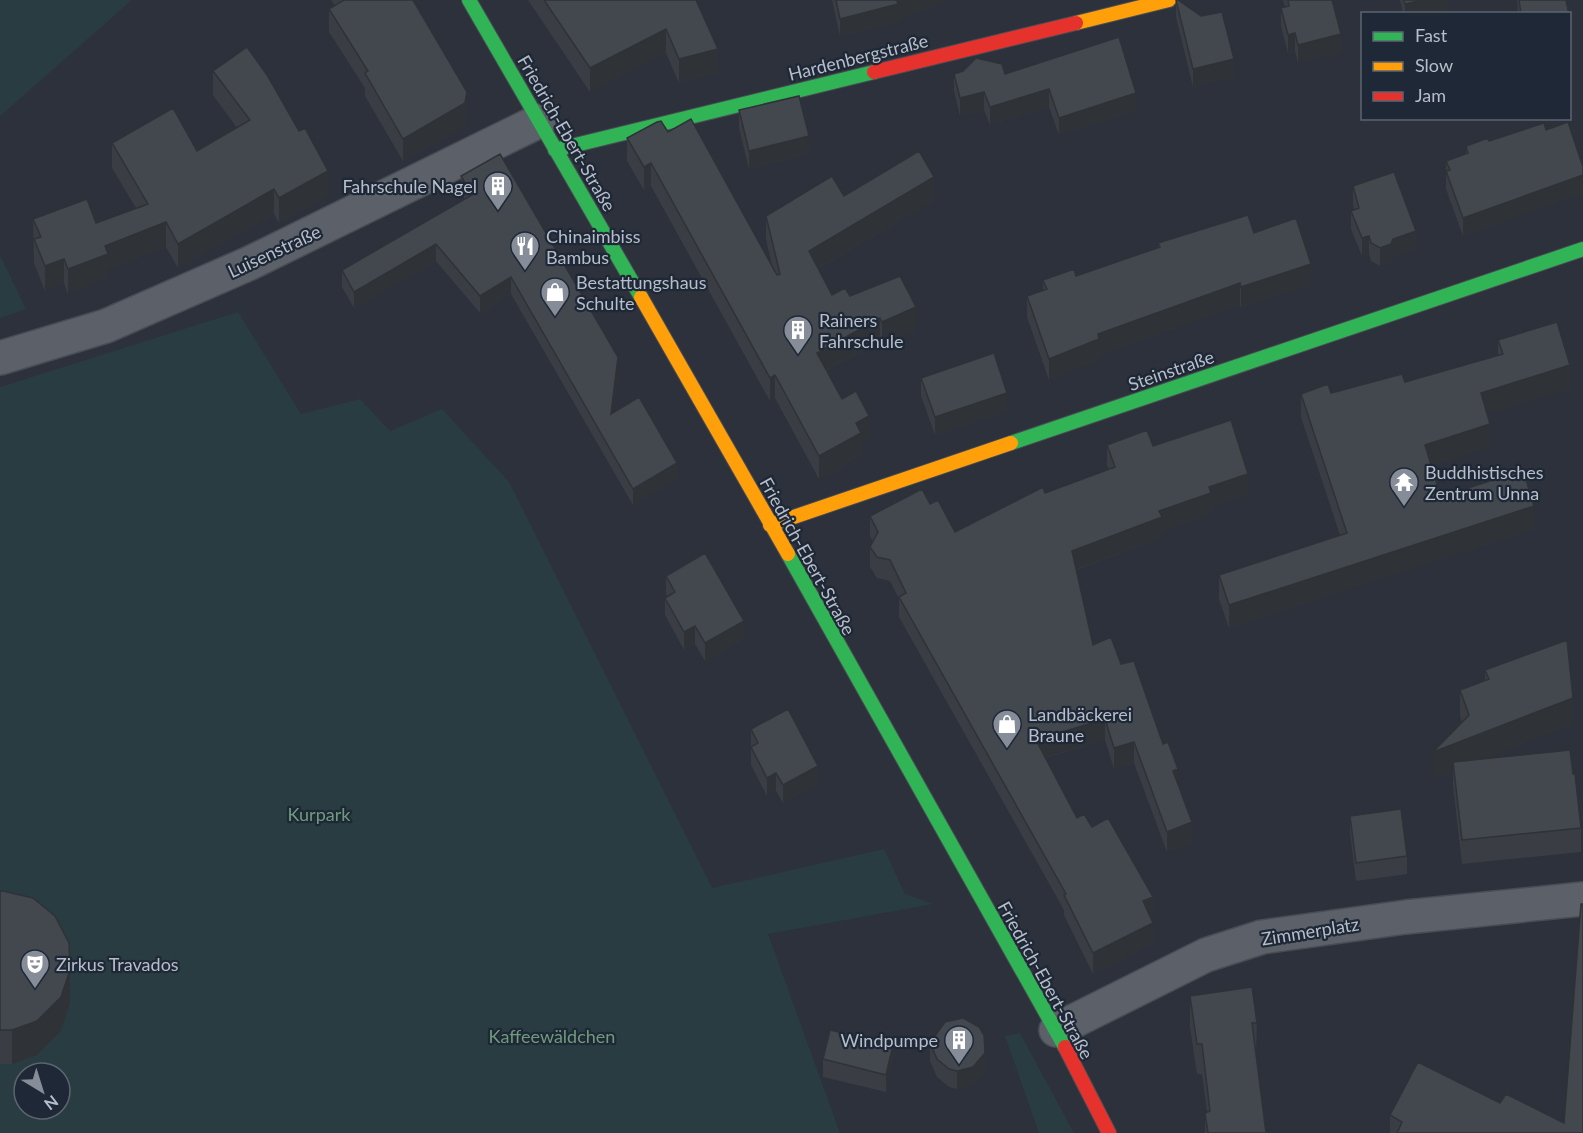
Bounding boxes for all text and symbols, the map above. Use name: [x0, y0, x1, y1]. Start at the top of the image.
legend: [1361, 12, 1571, 120]
text: Fast: [1415, 24, 1448, 46]
street label: Hardenbergstraße: [786, 29, 930, 85]
street label: Friedrich-Ebert-Straße: [513, 51, 621, 215]
text: Slow: [1415, 54, 1453, 76]
text: Jam: [1415, 84, 1446, 106]
building icon: Fahrschule Nagel: [482, 170, 514, 212]
place label: Fahrschule Nagel: [342, 175, 477, 197]
street label: Luisenstraße: [224, 220, 324, 282]
place label: Chinaimbiss Bambus: [546, 225, 641, 268]
restaurant icon: Chinaimbiss Bambus: [509, 230, 541, 272]
place label: Bestattungshaus Schulte: [576, 271, 707, 314]
shop icon: Bestattungshaus Schulte: [539, 276, 571, 318]
place label: Rainers Fahrschule: [819, 309, 904, 352]
building icon: Rainers Fahrschule: [782, 314, 814, 356]
street label: Steinstraße: [1125, 345, 1217, 395]
place label: Buddhistisches Zentrum Unna: [1425, 461, 1544, 504]
temple icon: Buddhistisches Zentrum Unna: [1388, 466, 1420, 508]
street label: Friedrich-Ebert-Straße: [756, 473, 860, 639]
place label: Landbäckerei Braune: [1028, 703, 1132, 746]
shop icon: Landbäckerei Braune: [991, 708, 1023, 750]
park label: Kurpark: [288, 803, 351, 825]
street label: Friedrich-Ebert-Straße: [994, 897, 1098, 1063]
street label: Zimmerplatz: [1260, 912, 1360, 950]
theatre icon: Zirkus Travados: [19, 948, 51, 990]
place label: Zirkus Travados: [56, 953, 179, 975]
building icon: Windpumpe: [943, 1024, 975, 1066]
park label: Kaffeewäldchen: [489, 1025, 615, 1047]
place label: Windpumpe: [840, 1029, 938, 1051]
north arrow: [12, 1061, 72, 1121]
text: N: [41, 1092, 62, 1114]

